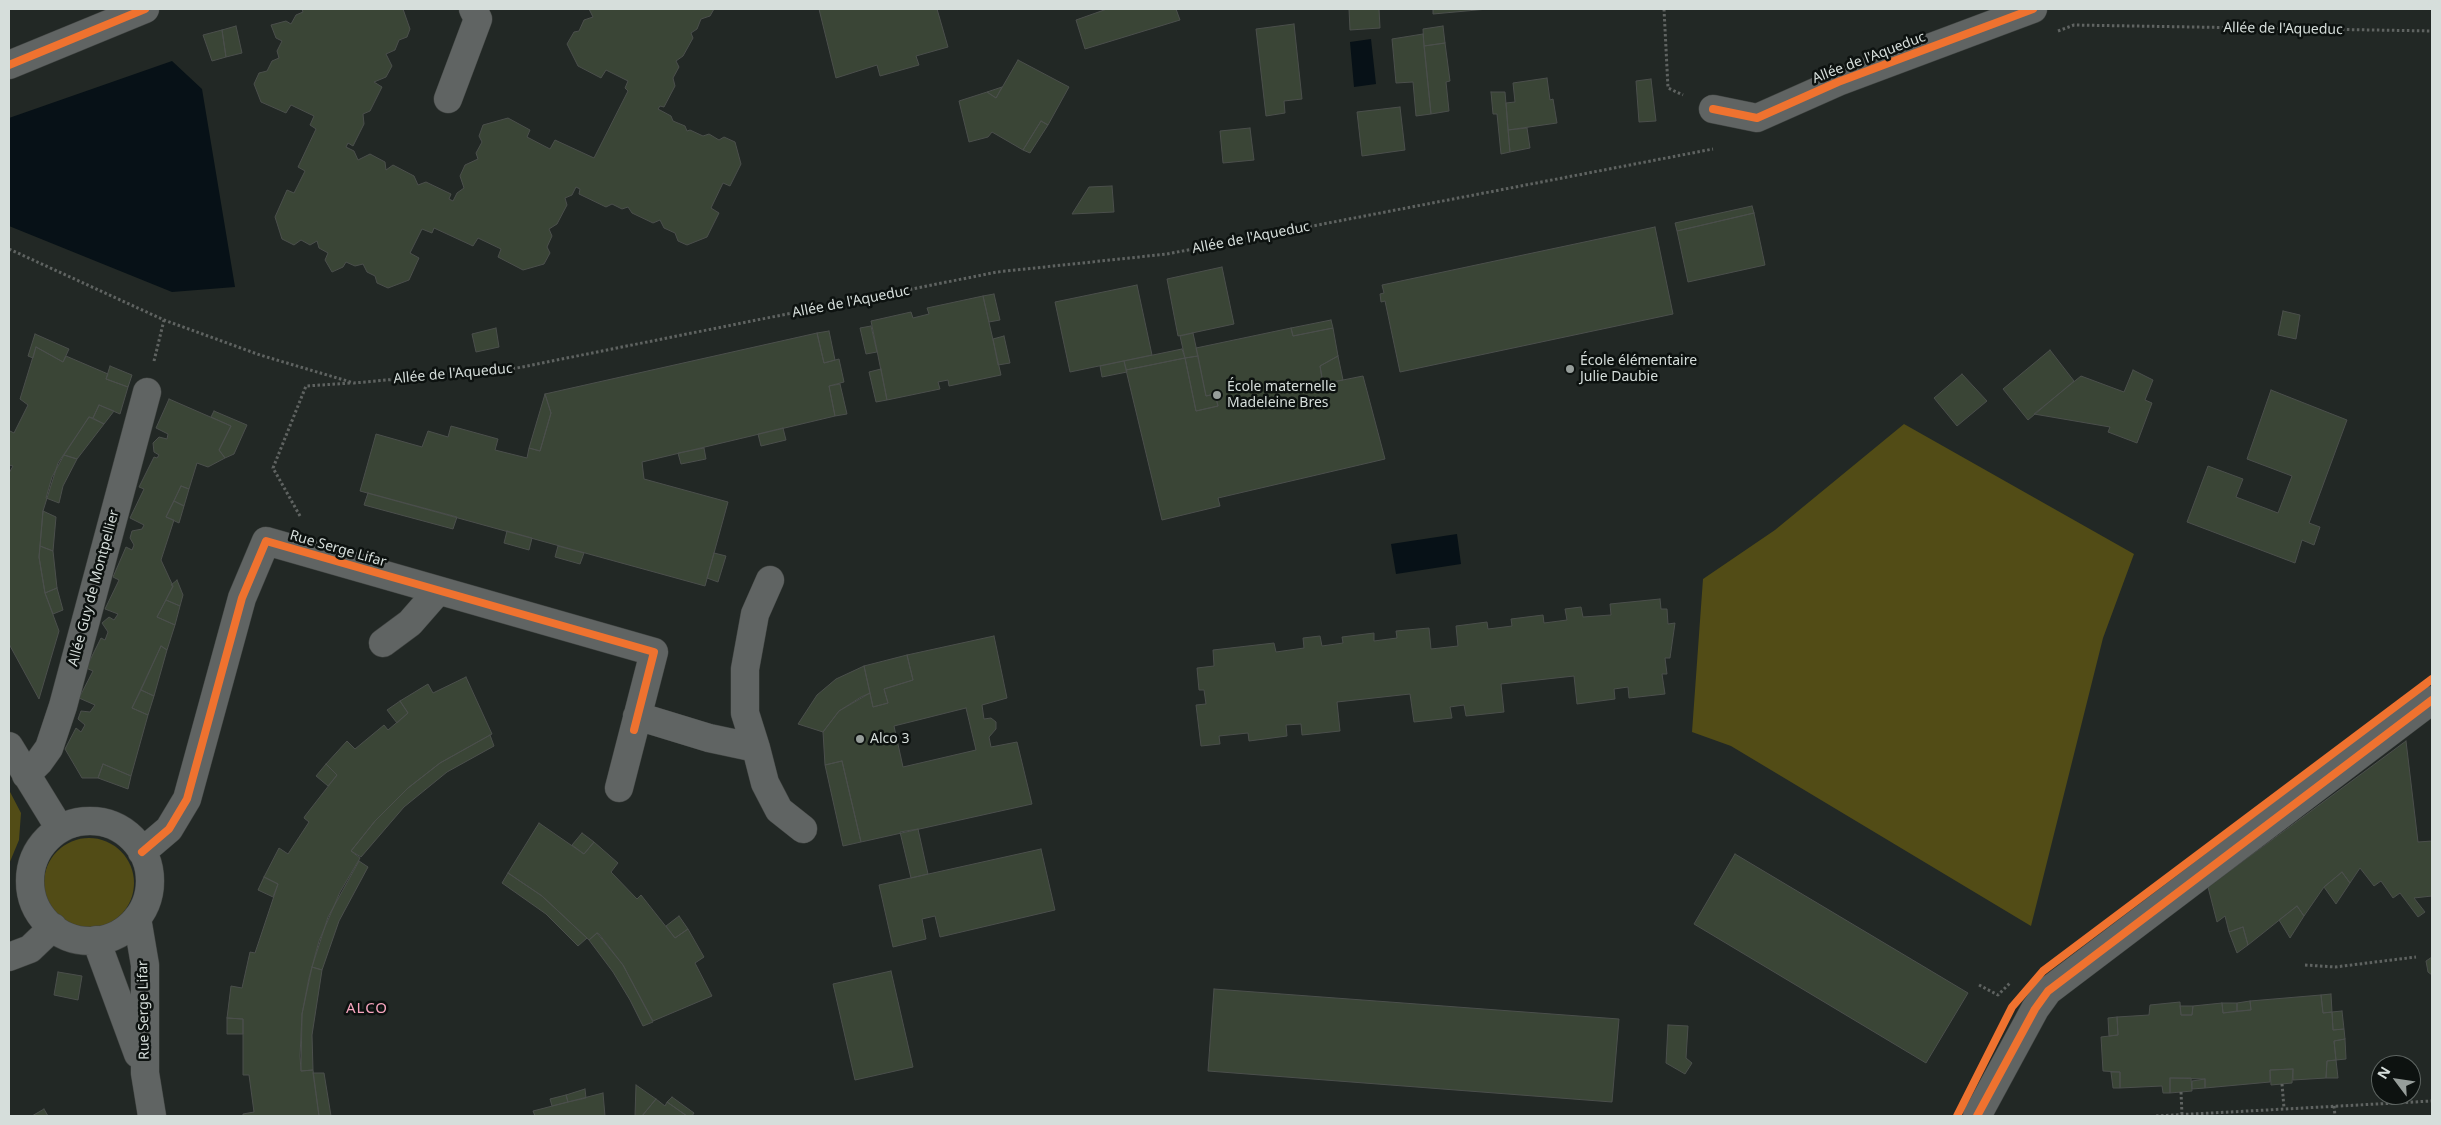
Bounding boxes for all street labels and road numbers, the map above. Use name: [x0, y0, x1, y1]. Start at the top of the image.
street label: Allée de l'Aqueduc: [2223, 20, 2343, 38]
street label: Allée de l'Aqueduc: [1810, 29, 1928, 87]
street label: Allée de l'Aqueduc: [1191, 218, 1311, 258]
street label: Allée de l'Aqueduc: [791, 282, 911, 322]
street label: Allée de l'Aqueduc: [393, 360, 513, 388]
street label: Allée Guy de Montpellier: [65, 508, 123, 668]
street label: Rue Serge Lifar: [288, 527, 388, 571]
street label: Rue Serge Lifar: [135, 960, 153, 1060]

